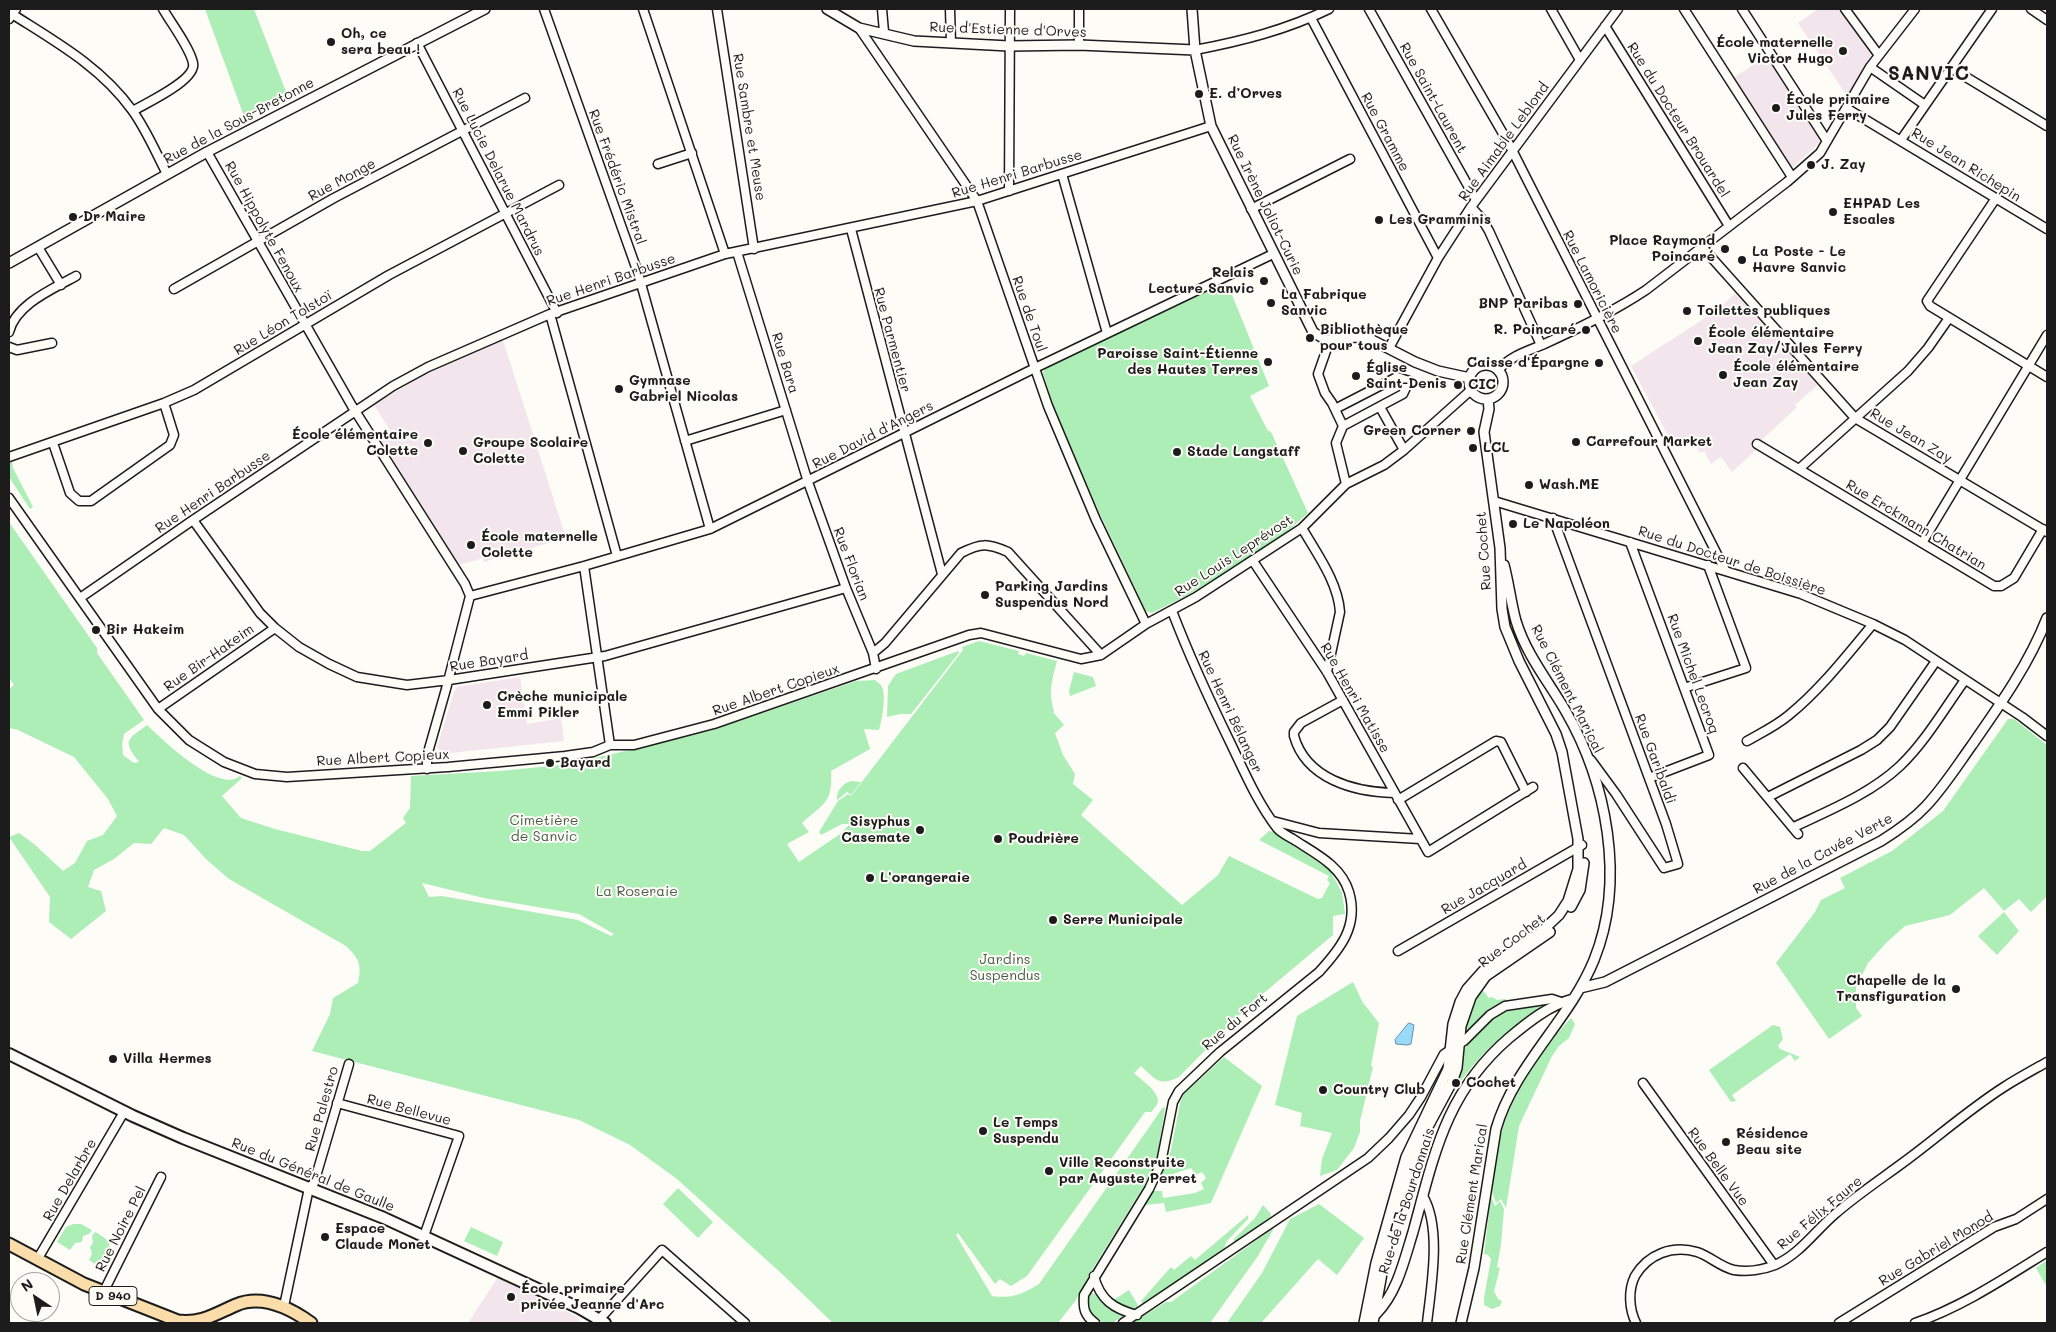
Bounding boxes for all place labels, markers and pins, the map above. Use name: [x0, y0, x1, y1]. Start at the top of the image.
place label: Oh, ce sera beau !: [341, 26, 420, 58]
place label: École maternelle Victor Hugo: [1716, 35, 1833, 68]
marker: Oh, ce sera beau !: [325, 36, 337, 48]
marker: École maternelle Victor Hugo: [1837, 45, 1849, 57]
place label: E. d’Orves: [1209, 86, 1282, 102]
marker: E. d’Orves: [1193, 88, 1205, 100]
place label: École primaire Jules Ferry: [1786, 92, 1890, 124]
marker: École primaire Jules Ferry: [1770, 102, 1782, 114]
place label: J. Zay: [1821, 157, 1866, 173]
marker: J. Zay: [1805, 159, 1817, 171]
place label: EHPAD Les Escales: [1843, 196, 1920, 228]
marker: EHPAD Les Escales: [1827, 206, 1839, 218]
place label: Dr Maire: [83, 209, 146, 225]
marker: Dr Maire: [67, 211, 79, 223]
place label: Les Gramminis: [1389, 212, 1491, 228]
marker: Les Gramminis: [1373, 214, 1385, 226]
place label: Place Raymond Poincaré: [1609, 233, 1715, 266]
marker: Place Raymond Poincaré: [1719, 243, 1731, 255]
place label: La Poste - Le Havre Sanvic: [1752, 244, 1846, 276]
marker: La Poste - Le Havre Sanvic: [1736, 254, 1748, 266]
place label: Relais Lecture Sanvic: [1148, 265, 1254, 298]
marker: Relais Lecture Sanvic: [1258, 275, 1270, 287]
place label: La Fabrique Sanvic: [1281, 287, 1367, 320]
place label: BNP Paribas: [1479, 296, 1568, 312]
marker: La Fabrique Sanvic: [1265, 297, 1277, 309]
marker: BNP Paribas: [1572, 298, 1584, 310]
place label: Toilettes publiques: [1697, 303, 1830, 319]
marker: Toilettes publiques: [1681, 305, 1693, 317]
place label: Bibliothèque pour tous: [1320, 322, 1408, 354]
place label: R. Poincaré: [1494, 322, 1576, 338]
marker: R. Poincaré: [1580, 324, 1592, 336]
place label: École élémentaire Jean Zay/Jules Ferry: [1708, 325, 1863, 358]
marker: Bibliothèque pour tous: [1304, 332, 1316, 344]
marker: École élémentaire Jean Zay/Jules Ferry: [1692, 335, 1704, 347]
place label: Paroisse Saint-Étienne des Hautes Terres: [1097, 346, 1258, 378]
place label: Caisse d'Épargne: [1467, 355, 1589, 371]
marker: Paroisse Saint-Étienne des Hautes Terres: [1262, 356, 1274, 368]
marker: Caisse d'Épargne: [1593, 357, 1605, 369]
place label: École élémentaire Jean Zay: [1733, 359, 1859, 392]
place label: Église Saint-Denis: [1366, 360, 1446, 392]
marker: École élémentaire Jean Zay: [1717, 369, 1729, 381]
marker: Église Saint-Denis: [1350, 370, 1362, 382]
place label: Gymnase Gabriel Nicolas: [629, 373, 738, 406]
place label: CIC: [1468, 377, 1496, 393]
marker: CIC: [1452, 379, 1464, 391]
marker: Gymnase Gabriel Nicolas: [613, 383, 625, 395]
place label: Green Corner: [1363, 423, 1461, 439]
marker: Green Corner: [1465, 425, 1477, 437]
place label: École élémentaire Colette: [292, 427, 418, 460]
place label: Carrefour Market: [1586, 434, 1712, 450]
place label: Groupe Scolaire Colette: [473, 435, 588, 468]
marker: Carrefour Market: [1570, 436, 1582, 448]
marker: École élémentaire Colette: [422, 437, 434, 449]
place label: LCL: [1483, 440, 1510, 456]
marker: LCL: [1467, 442, 1479, 454]
place label: Stade Langstaff: [1187, 444, 1300, 460]
marker: Groupe Scolaire Colette: [457, 445, 469, 457]
marker: Stade Langstaff: [1171, 446, 1183, 458]
place label: Wash.ME: [1539, 477, 1599, 493]
marker: Wash.ME: [1523, 479, 1535, 491]
place label: Le Napoléon: [1523, 516, 1610, 532]
marker: Le Napoléon: [1507, 518, 1519, 530]
place label: École maternelle Colette: [481, 529, 598, 562]
marker: École maternelle Colette: [465, 539, 477, 551]
place label: Parking Jardins Suspendus Nord: [995, 579, 1108, 612]
marker: Parking Jardins Suspendus Nord: [979, 589, 991, 601]
place label: Bir Hakeim: [106, 622, 184, 638]
marker: Bir Hakeim: [90, 624, 102, 636]
place label: Crèche municipale Emmi Pikler: [497, 689, 627, 722]
marker: Crèche municipale Emmi Pikler: [481, 699, 493, 711]
place label: Bayard: [560, 755, 610, 771]
marker: Bayard: [544, 757, 556, 769]
place label: Sisyphus Casemate: [841, 814, 910, 846]
marker: Sisyphus Casemate: [914, 824, 926, 836]
place label: Poudrière: [1008, 831, 1079, 847]
marker: Poudrière: [992, 833, 1004, 845]
place label: L'orangeraie: [880, 870, 970, 886]
marker: L'orangeraie: [864, 872, 876, 884]
place label: Serre Municipale: [1063, 912, 1183, 928]
marker: Serre Municipale: [1047, 914, 1059, 926]
place label: Chapelle de la Transfiguration: [1836, 973, 1946, 1006]
marker: Chapelle de la Transfiguration: [1950, 983, 1962, 995]
place label: Villa Hermes: [123, 1051, 212, 1067]
marker: Villa Hermes: [107, 1053, 119, 1065]
place label: Cochet: [1466, 1075, 1516, 1091]
marker: Cochet: [1450, 1077, 1462, 1089]
place label: Country Club: [1333, 1082, 1425, 1098]
marker: Country Club: [1317, 1084, 1329, 1096]
place label: Le Temps Suspendu: [993, 1115, 1059, 1148]
marker: Le Temps Suspendu: [977, 1125, 989, 1137]
place label: Résidence Beau site: [1736, 1126, 1808, 1158]
marker: Résidence Beau site: [1720, 1136, 1732, 1148]
place label: Ville Reconstruite par Auguste Perret: [1059, 1155, 1197, 1188]
marker: Ville Reconstruite par Auguste Perret: [1043, 1165, 1055, 1177]
place label: Espace Claude Monet: [335, 1221, 430, 1254]
marker: Espace Claude Monet: [319, 1231, 331, 1243]
place label: École primaire privée Jeanne d'Arc: [521, 1281, 664, 1314]
marker: École primaire privée Jeanne d'Arc: [505, 1291, 517, 1303]

